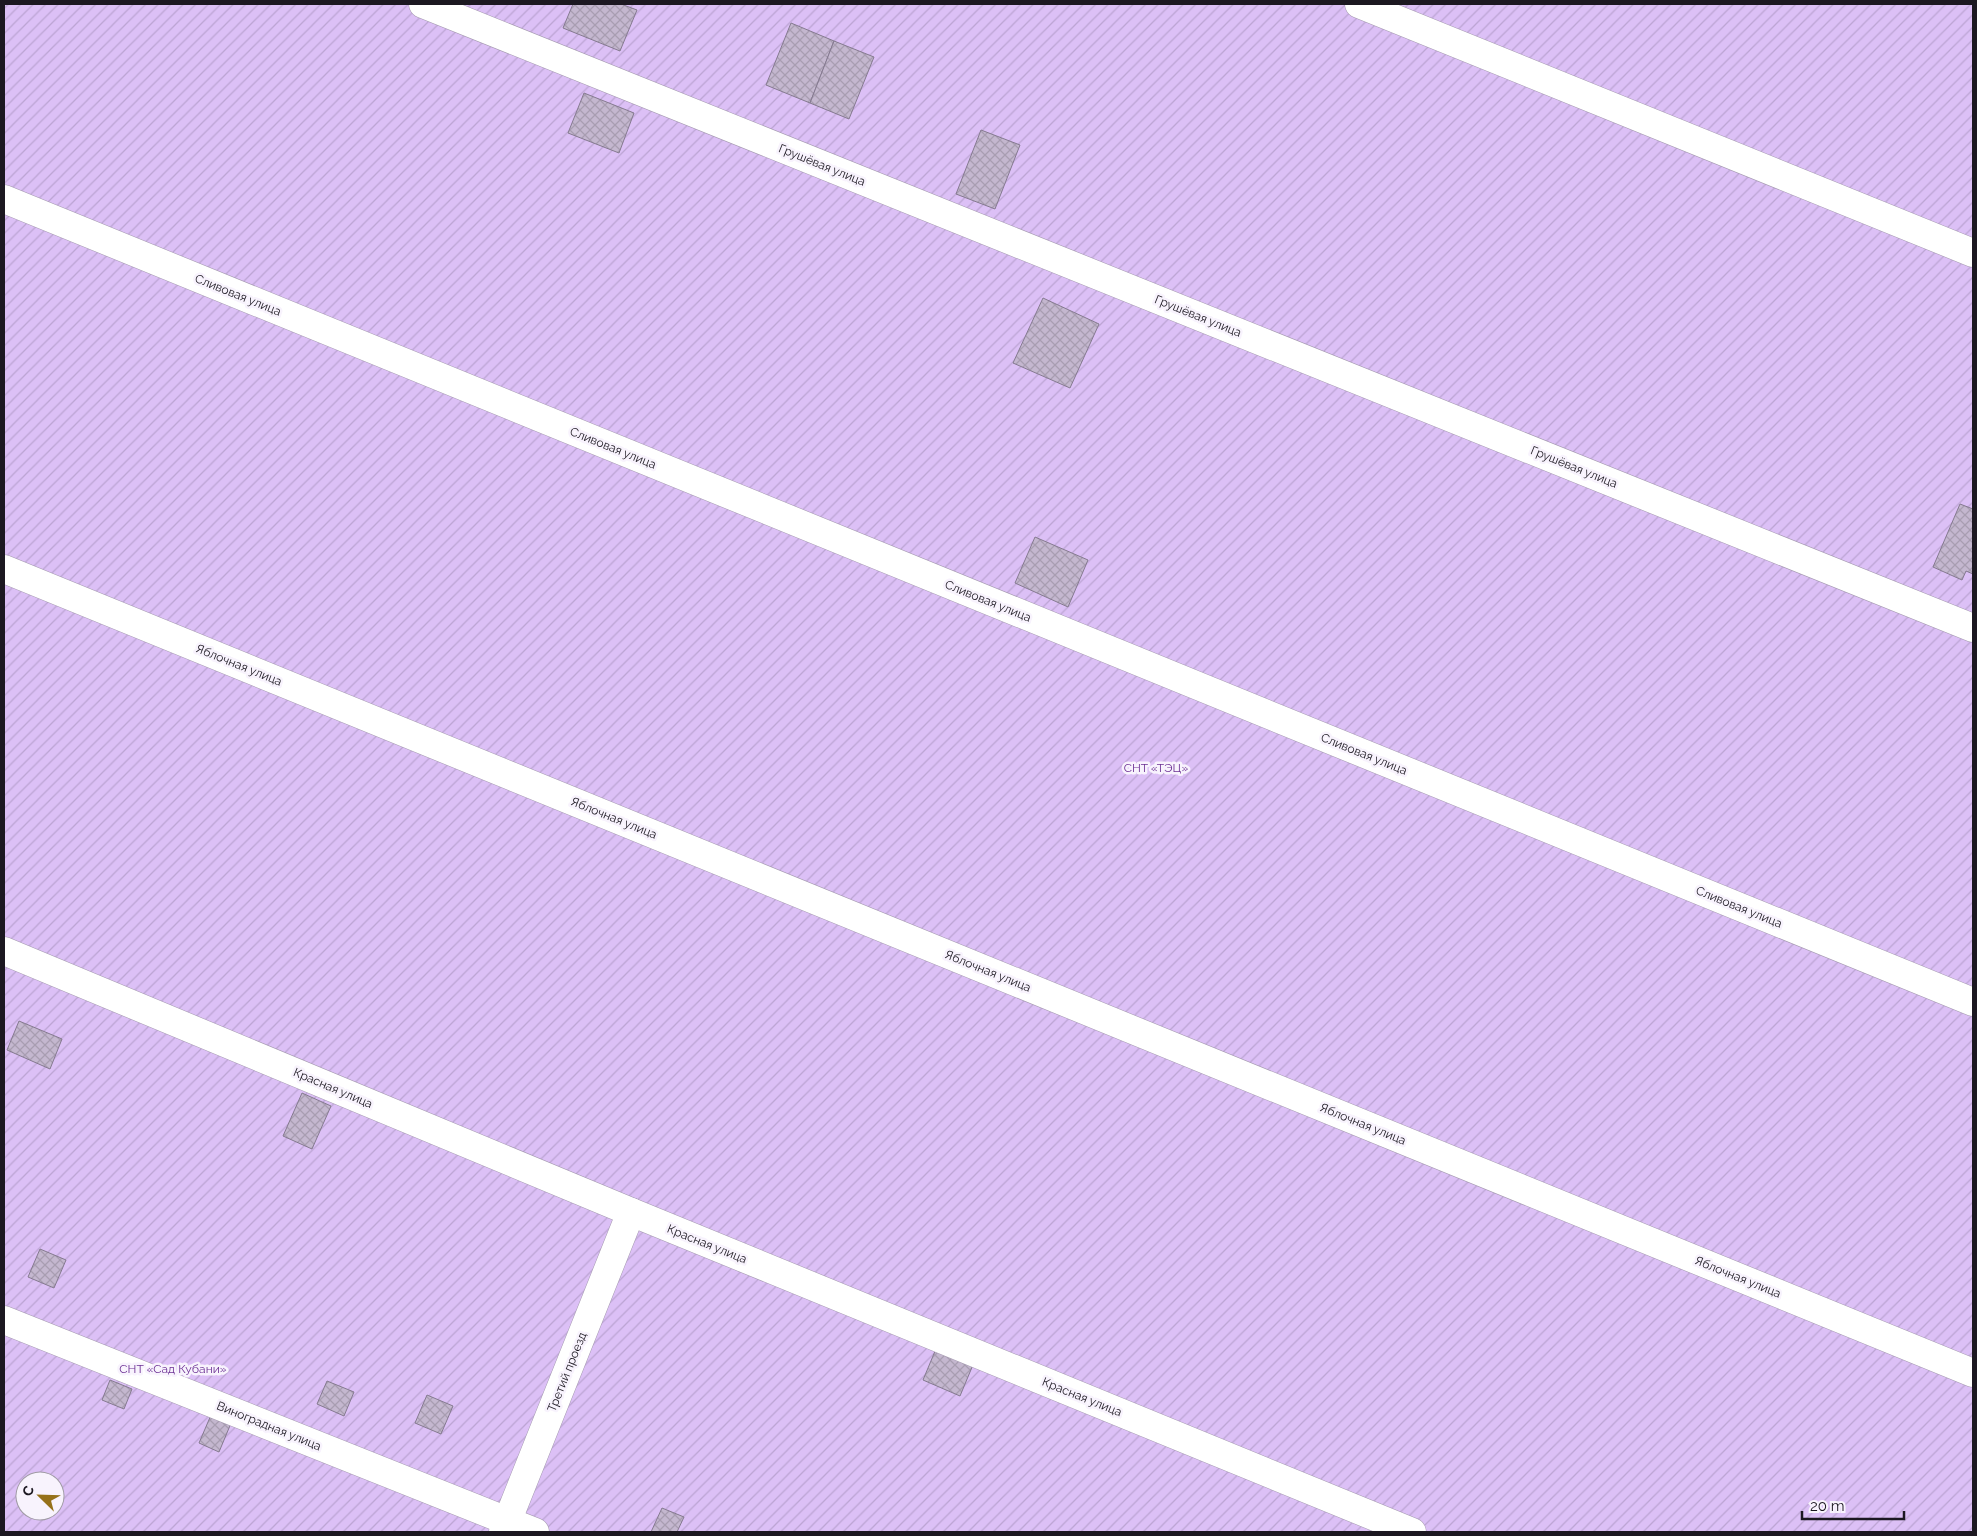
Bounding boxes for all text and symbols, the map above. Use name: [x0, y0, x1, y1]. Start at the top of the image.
street label: Грушёвая улица: [777, 141, 867, 189]
street label: Сливовая улица: [193, 271, 283, 319]
street label: Грушёвая улица: [1153, 292, 1243, 340]
street label: Сливовая улица: [568, 424, 658, 472]
street label: Грушёвая улица: [1529, 443, 1619, 491]
street label: Сливовая улица: [943, 577, 1033, 625]
street label: Яблочная улица: [194, 641, 284, 689]
street label: Сливовая улица: [1319, 730, 1409, 778]
park label: СНТ «ТЭЦ»: [1124, 761, 1188, 775]
street label: Яблочная улица: [569, 794, 659, 842]
street label: Сливовая улица: [1694, 883, 1784, 931]
street label: Яблочная улица: [943, 947, 1033, 995]
street label: Красная улица: [291, 1065, 375, 1111]
street label: Яблочная улица: [1318, 1100, 1408, 1148]
street label: Красная улица: [665, 1222, 749, 1266]
street label: Яблочная улица: [1693, 1253, 1783, 1301]
street label: Третий проезд: [545, 1330, 589, 1414]
park label: СНТ «Сад Кубани»: [119, 1362, 227, 1376]
street label: Красная улица: [1040, 1375, 1124, 1419]
street label: Виноградная улица: [215, 1399, 323, 1453]
north arrow: [15, 1471, 65, 1521]
text: С: [19, 1483, 37, 1498]
scale bar: [1802, 1488, 1904, 1520]
text: 20 m: [1810, 1497, 1845, 1515]

